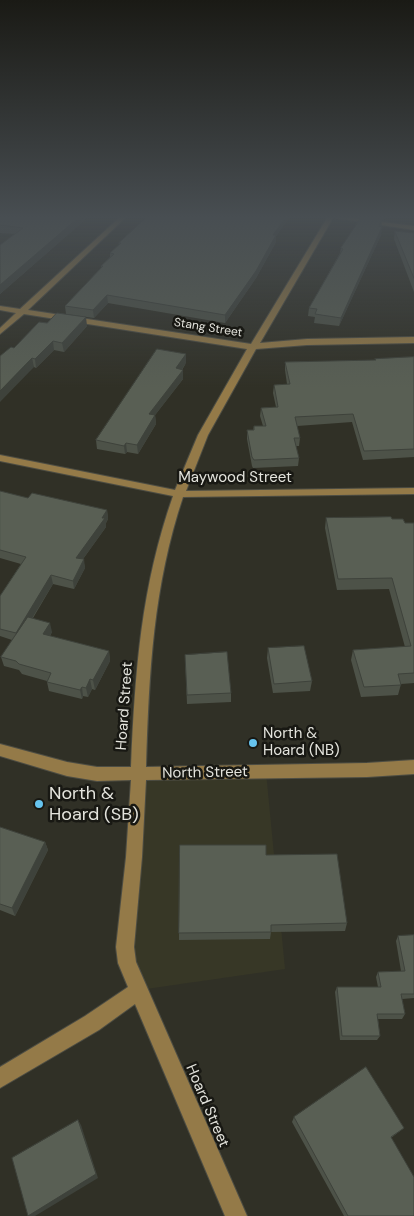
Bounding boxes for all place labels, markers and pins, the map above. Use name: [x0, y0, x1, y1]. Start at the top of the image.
place label: North & Hoard (NB): [263, 725, 340, 760]
marker: North & Hoard (NB): [247, 737, 259, 749]
place label: North & Hoard (SB): [49, 783, 139, 826]
marker: North & Hoard (SB): [33, 798, 45, 810]

